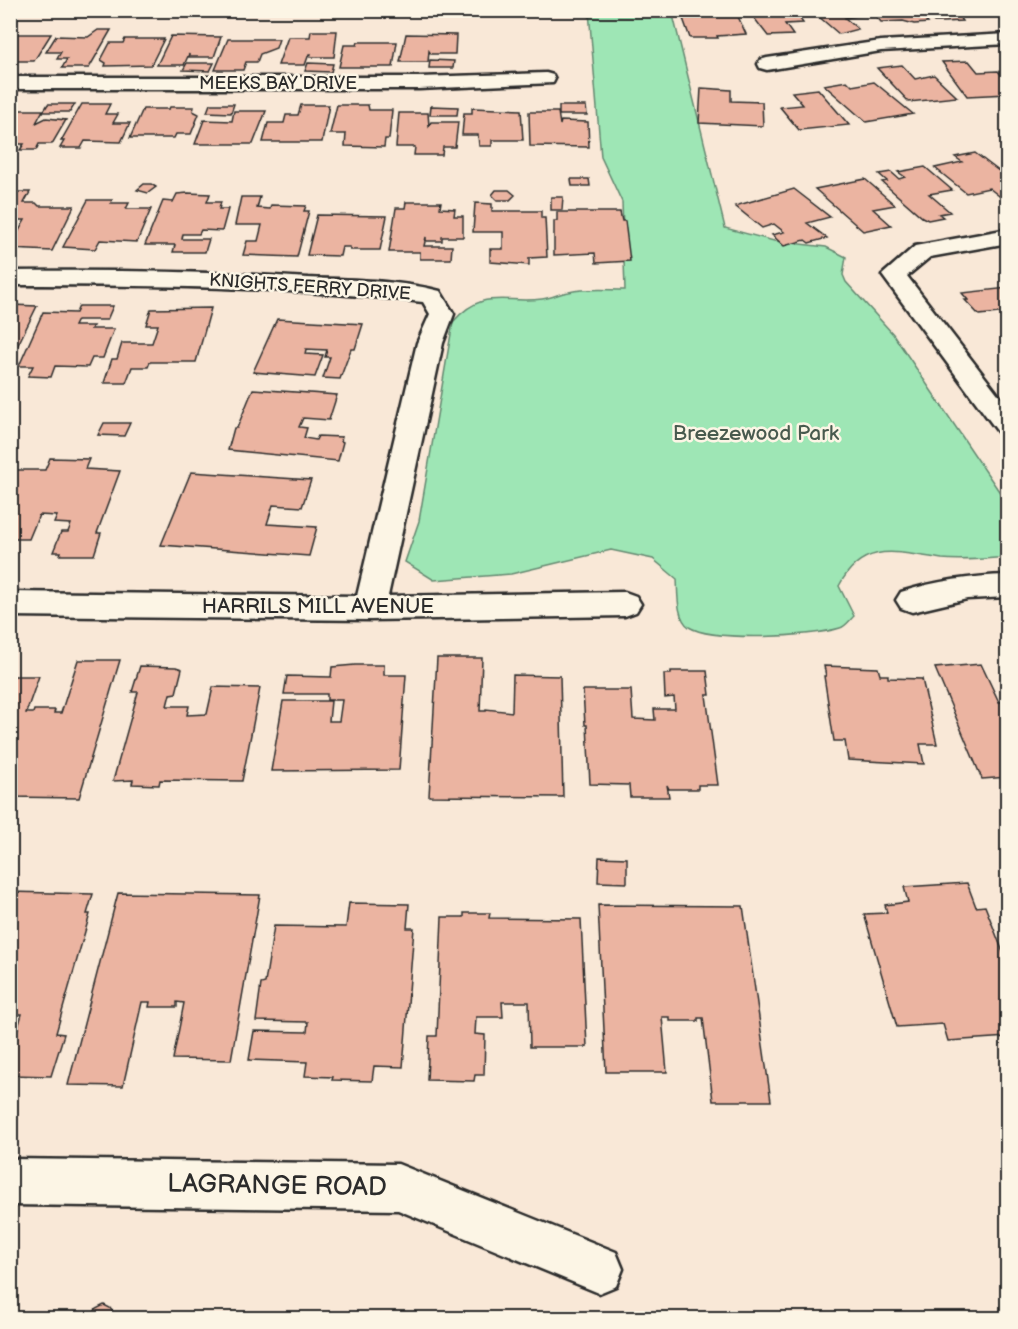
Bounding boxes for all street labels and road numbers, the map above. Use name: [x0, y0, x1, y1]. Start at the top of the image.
street label: MEEKS BAY DRIVE: [199, 73, 357, 94]
street label: KNIGHTS FERRY DRIVE: [209, 269, 412, 305]
street label: HARRILS MILL AVENUE: [202, 594, 434, 619]
street label: LAGRANGE ROAD: [167, 1169, 387, 1203]

